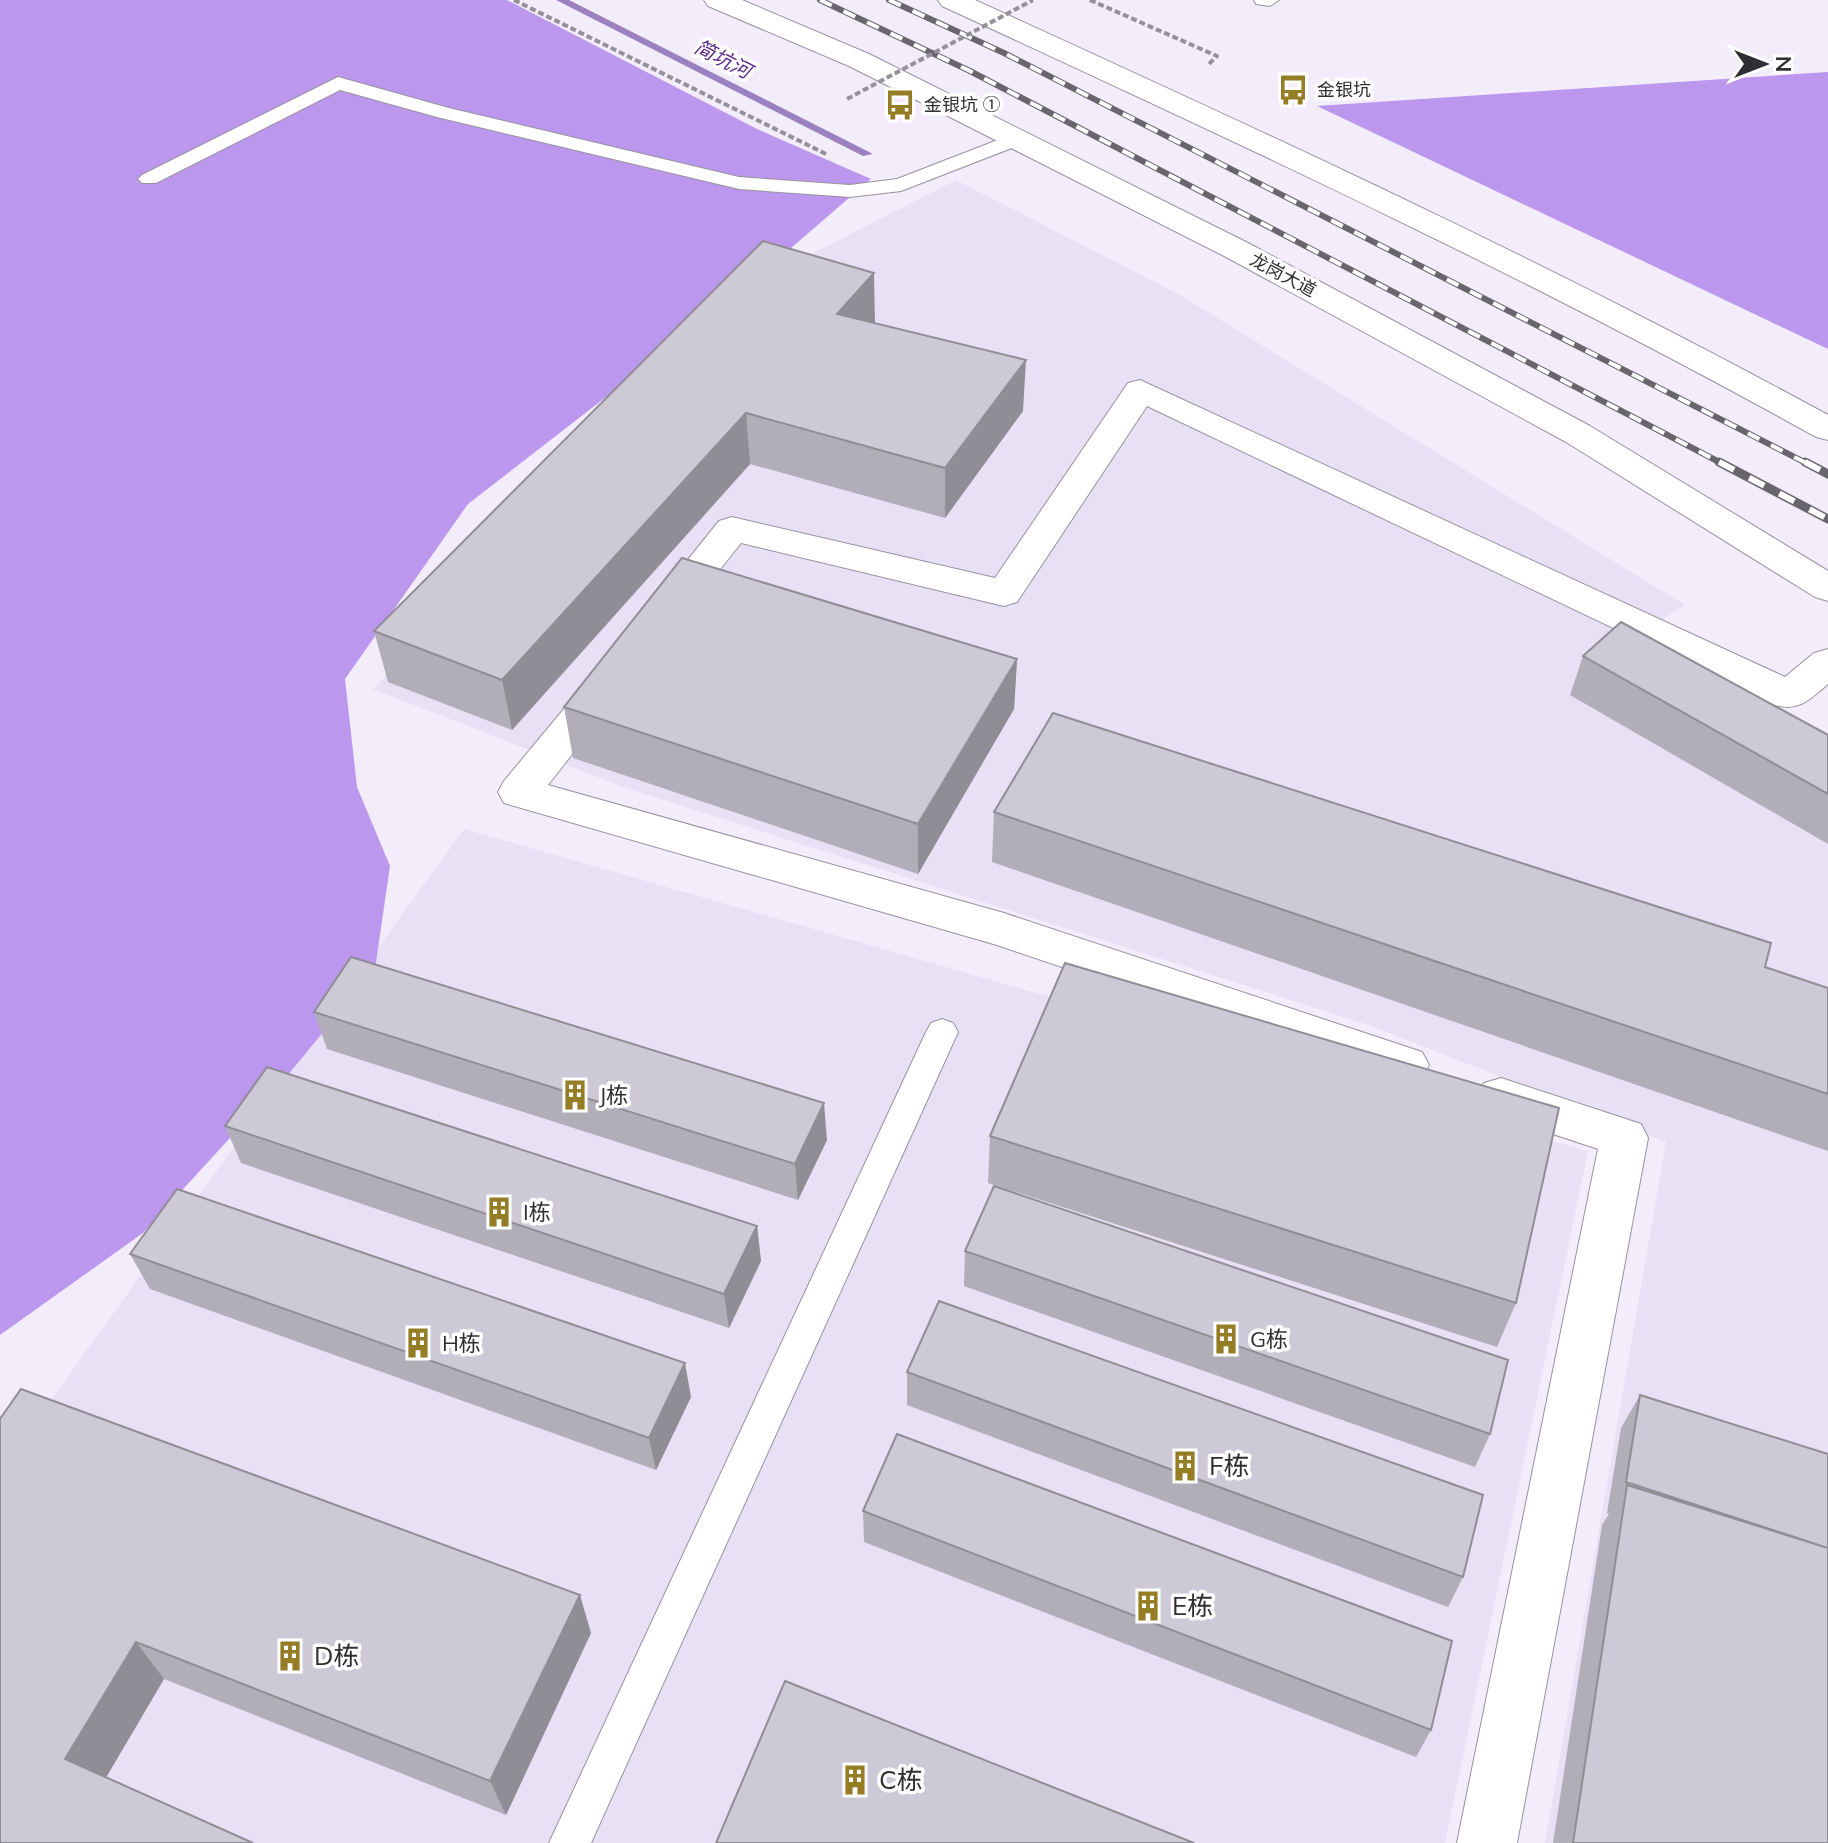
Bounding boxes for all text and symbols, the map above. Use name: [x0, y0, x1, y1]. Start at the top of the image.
north arrow: [1724, 24, 1804, 104]
water label: 简坑河: [691, 34, 759, 85]
text: N: [1770, 56, 1798, 72]
bus stop icon: 金银坑: [1276, 73, 1310, 107]
place label: 金银坑: [1317, 78, 1371, 101]
bus stop icon: 金银坑 ①: [883, 88, 917, 122]
place label: 金银坑 ①: [924, 93, 1001, 116]
street label: 龙岗大道: [1246, 248, 1320, 302]
building icon: J栋: [558, 1078, 592, 1112]
place label: J栋: [599, 1081, 628, 1109]
building icon: I栋: [482, 1195, 516, 1229]
place label: I栋: [523, 1198, 551, 1226]
building icon: G栋: [1209, 1322, 1243, 1356]
place label: G栋: [1250, 1325, 1288, 1353]
building icon: H栋: [401, 1326, 435, 1360]
place label: H栋: [442, 1329, 481, 1357]
building icon: F栋: [1168, 1449, 1202, 1483]
place label: F栋: [1209, 1449, 1250, 1482]
building icon: E栋: [1131, 1589, 1165, 1623]
place label: E栋: [1172, 1589, 1213, 1622]
building icon: D栋: [273, 1639, 307, 1673]
place label: D栋: [314, 1639, 359, 1672]
building icon: C栋: [838, 1763, 872, 1797]
place label: C栋: [879, 1763, 923, 1796]

